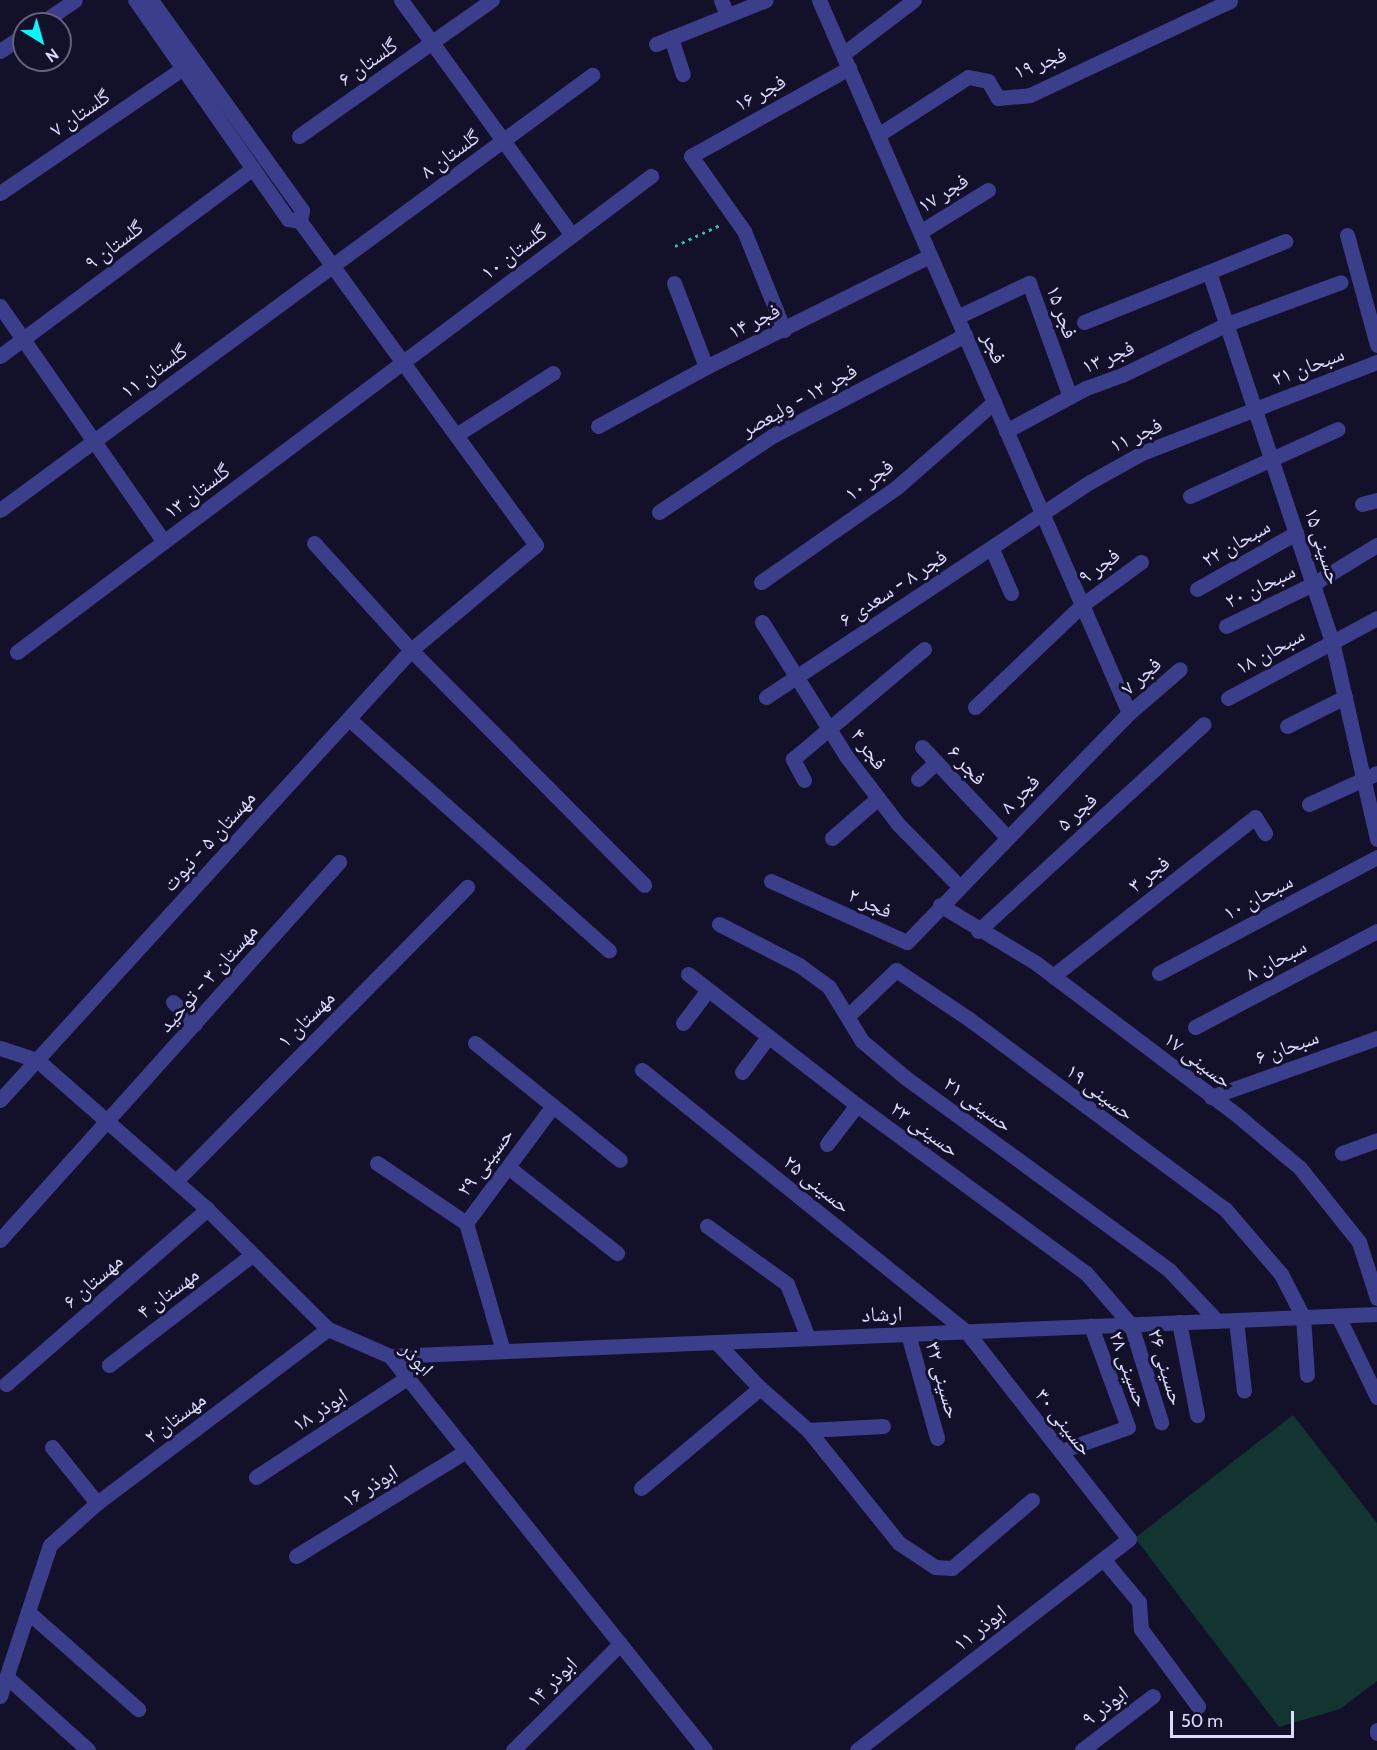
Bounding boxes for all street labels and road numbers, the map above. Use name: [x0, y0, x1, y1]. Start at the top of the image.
street label: گلستان ۶: [333, 32, 403, 92]
street label: فجر ۱۹: [1010, 41, 1070, 85]
street label: فجر ۱۶: [730, 69, 790, 117]
street label: گلستان ۷: [45, 84, 115, 142]
street label: گلستان ۸: [415, 124, 485, 184]
street label: فجر ۱۷: [913, 168, 973, 218]
street label: گلستان ۹: [80, 215, 148, 275]
street label: گلستان ۱۰: [476, 219, 552, 285]
street label: فجر ۱۵: [1041, 282, 1083, 342]
street label: فجر ۱۴: [724, 298, 784, 344]
street label: فجر: [976, 329, 1012, 367]
street label: فجر ۱۳: [1078, 335, 1138, 379]
street label: گلستان ۱۱: [116, 338, 192, 404]
street label: سبحان ۲۱: [1268, 341, 1348, 391]
street label: فجر ۱۲ - ولیعصر: [737, 358, 861, 442]
street label: فجر ۱۱: [1106, 412, 1166, 458]
street label: فجر ۱۰: [840, 453, 898, 507]
street label: گلستان ۱۳: [159, 458, 235, 524]
street label: حسینی ۱۵: [1299, 505, 1347, 587]
street label: سبحان ۲۲: [1197, 513, 1275, 573]
street label: فجر ۹: [1073, 542, 1125, 590]
street label: فجر ۸ - سعدی ۶: [834, 544, 952, 632]
street label: سبحان ۲۰: [1221, 558, 1299, 614]
street label: سبحان ۱۸: [1231, 622, 1309, 680]
street label: فجر ۷: [1116, 652, 1166, 700]
street label: فجر ۴: [845, 723, 893, 775]
street label: فجر ۶: [942, 740, 992, 790]
street label: فجر ۸: [995, 769, 1045, 819]
street label: مهستان ۵ - نبوت: [157, 785, 261, 897]
street label: فجر ۵: [1052, 787, 1102, 837]
street label: فجر ۳: [1123, 850, 1175, 898]
street label: سبحان ۱۰: [1219, 868, 1297, 926]
street label: فجر ۲: [844, 882, 896, 924]
street label: مهستان ۳ - توحید: [153, 919, 263, 1037]
street label: سبحان ۸: [1241, 933, 1311, 987]
street label: مهستان ۱: [272, 985, 340, 1053]
street label: سبحان ۶: [1252, 1024, 1322, 1070]
street label: حسینی ۱۷: [1159, 1026, 1237, 1094]
street label: حسینی ۱۹: [1061, 1058, 1139, 1126]
street label: حسینی ۲۱: [939, 1071, 1017, 1137]
street label: حسینی ۲۳: [886, 1096, 964, 1162]
street label: حسینی ۲۹: [451, 1123, 519, 1201]
street label: حسینی ۲۵: [778, 1149, 856, 1219]
street label: مهستان ۶: [58, 1248, 128, 1314]
street label: مهستان ۴: [132, 1262, 204, 1324]
street label: ارشاد: [861, 1301, 903, 1327]
street label: حسینی ۲۶: [1142, 1326, 1190, 1408]
street label: حسینی ۲۸: [1104, 1328, 1154, 1410]
street label: ابوذر: [395, 1337, 439, 1381]
street label: حسینی ۳۲: [920, 1339, 966, 1421]
street label: ابوذر ۱۸: [288, 1383, 352, 1437]
street label: حسینی ۳۰: [1030, 1383, 1098, 1461]
street label: مهستان ۲: [139, 1387, 211, 1449]
street label: ابوذر ۱۶: [337, 1459, 403, 1513]
street label: ابوذر ۱۱: [948, 1599, 1012, 1657]
street label: ابوذر ۱۴: [522, 1652, 582, 1712]
street label: ابوذر ۹: [1077, 1680, 1133, 1732]

